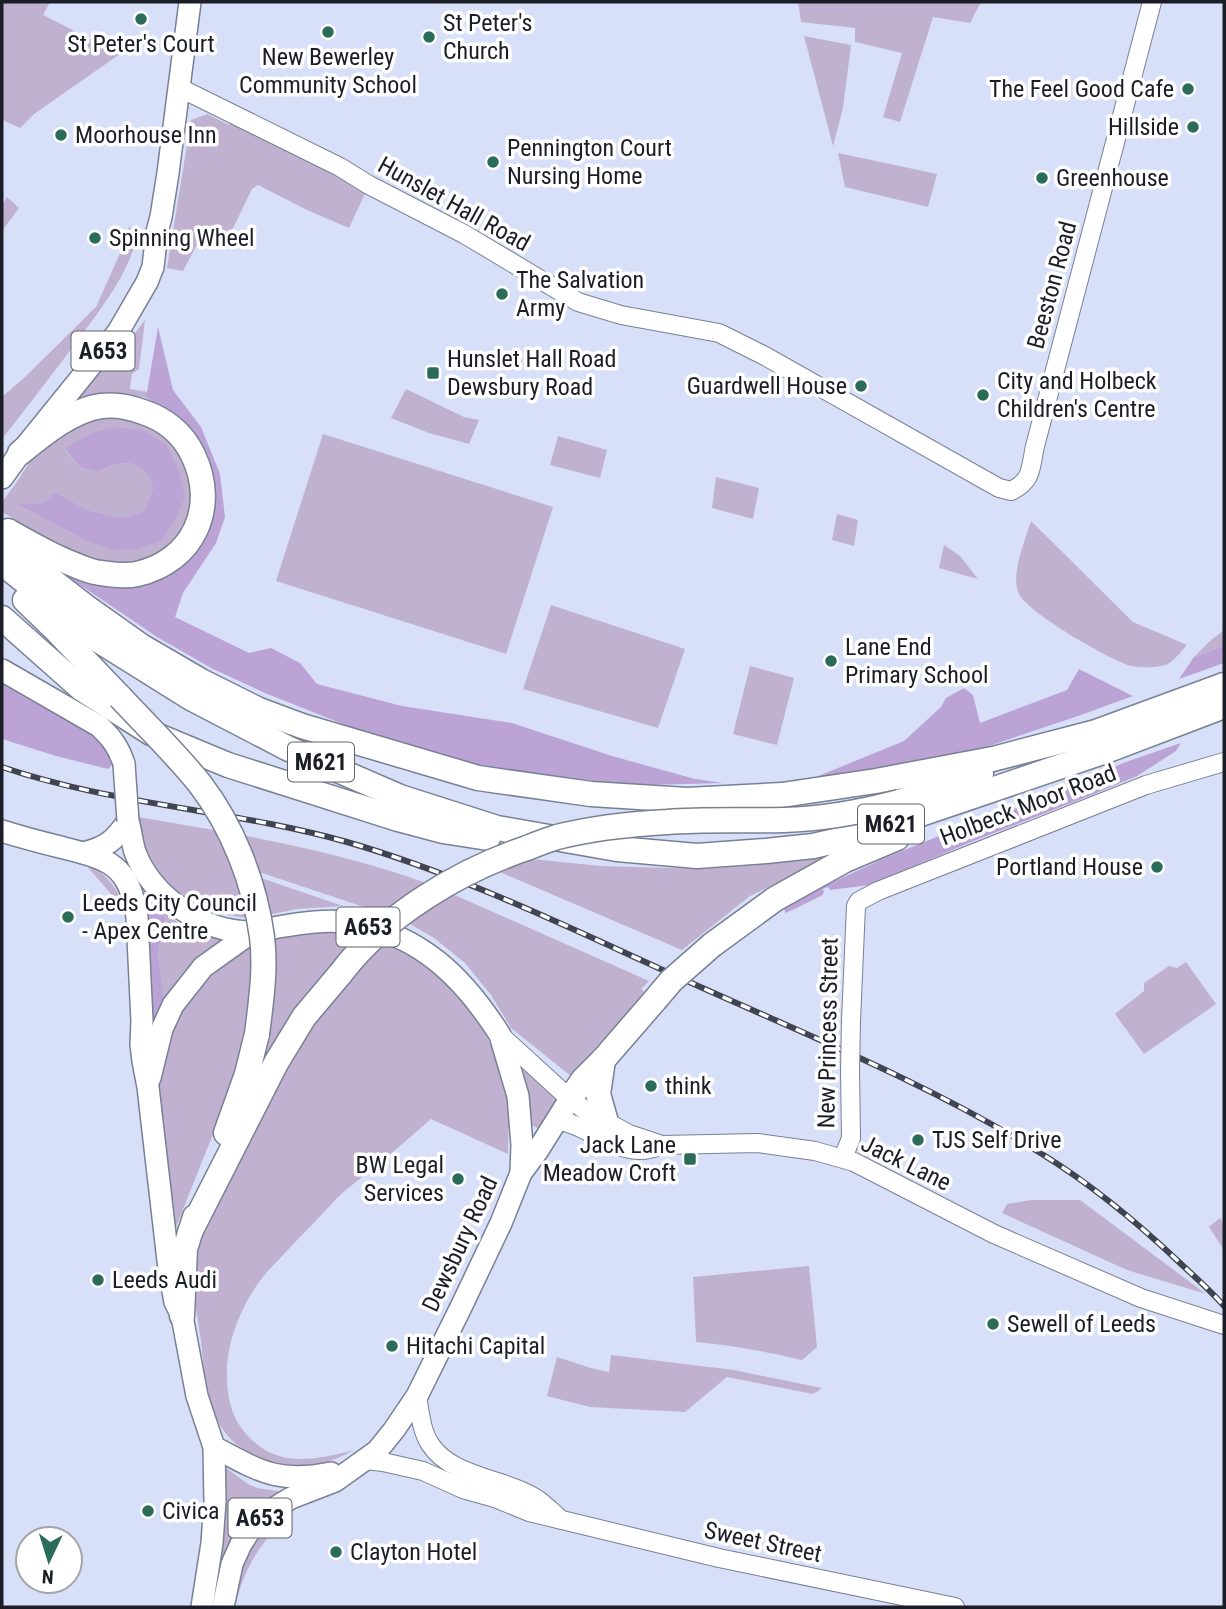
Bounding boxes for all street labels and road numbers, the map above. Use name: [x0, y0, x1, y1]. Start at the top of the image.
street label: Hunslet Hall Road: [373, 151, 535, 257]
street label: Beeston Road: [1022, 218, 1082, 352]
road number: A653: [72, 332, 134, 370]
road number: M621: [288, 742, 354, 782]
street label: Holbeck Moor Road: [936, 759, 1120, 851]
road number: M621: [858, 804, 924, 844]
road number: A653: [336, 908, 400, 946]
street label: New Princess Street: [812, 937, 844, 1129]
street label: Jack Lane: [857, 1129, 955, 1197]
street label: Dewsbury Road: [416, 1172, 504, 1316]
road number: A653: [229, 1498, 292, 1538]
street label: Sweet Street: [702, 1516, 824, 1568]

